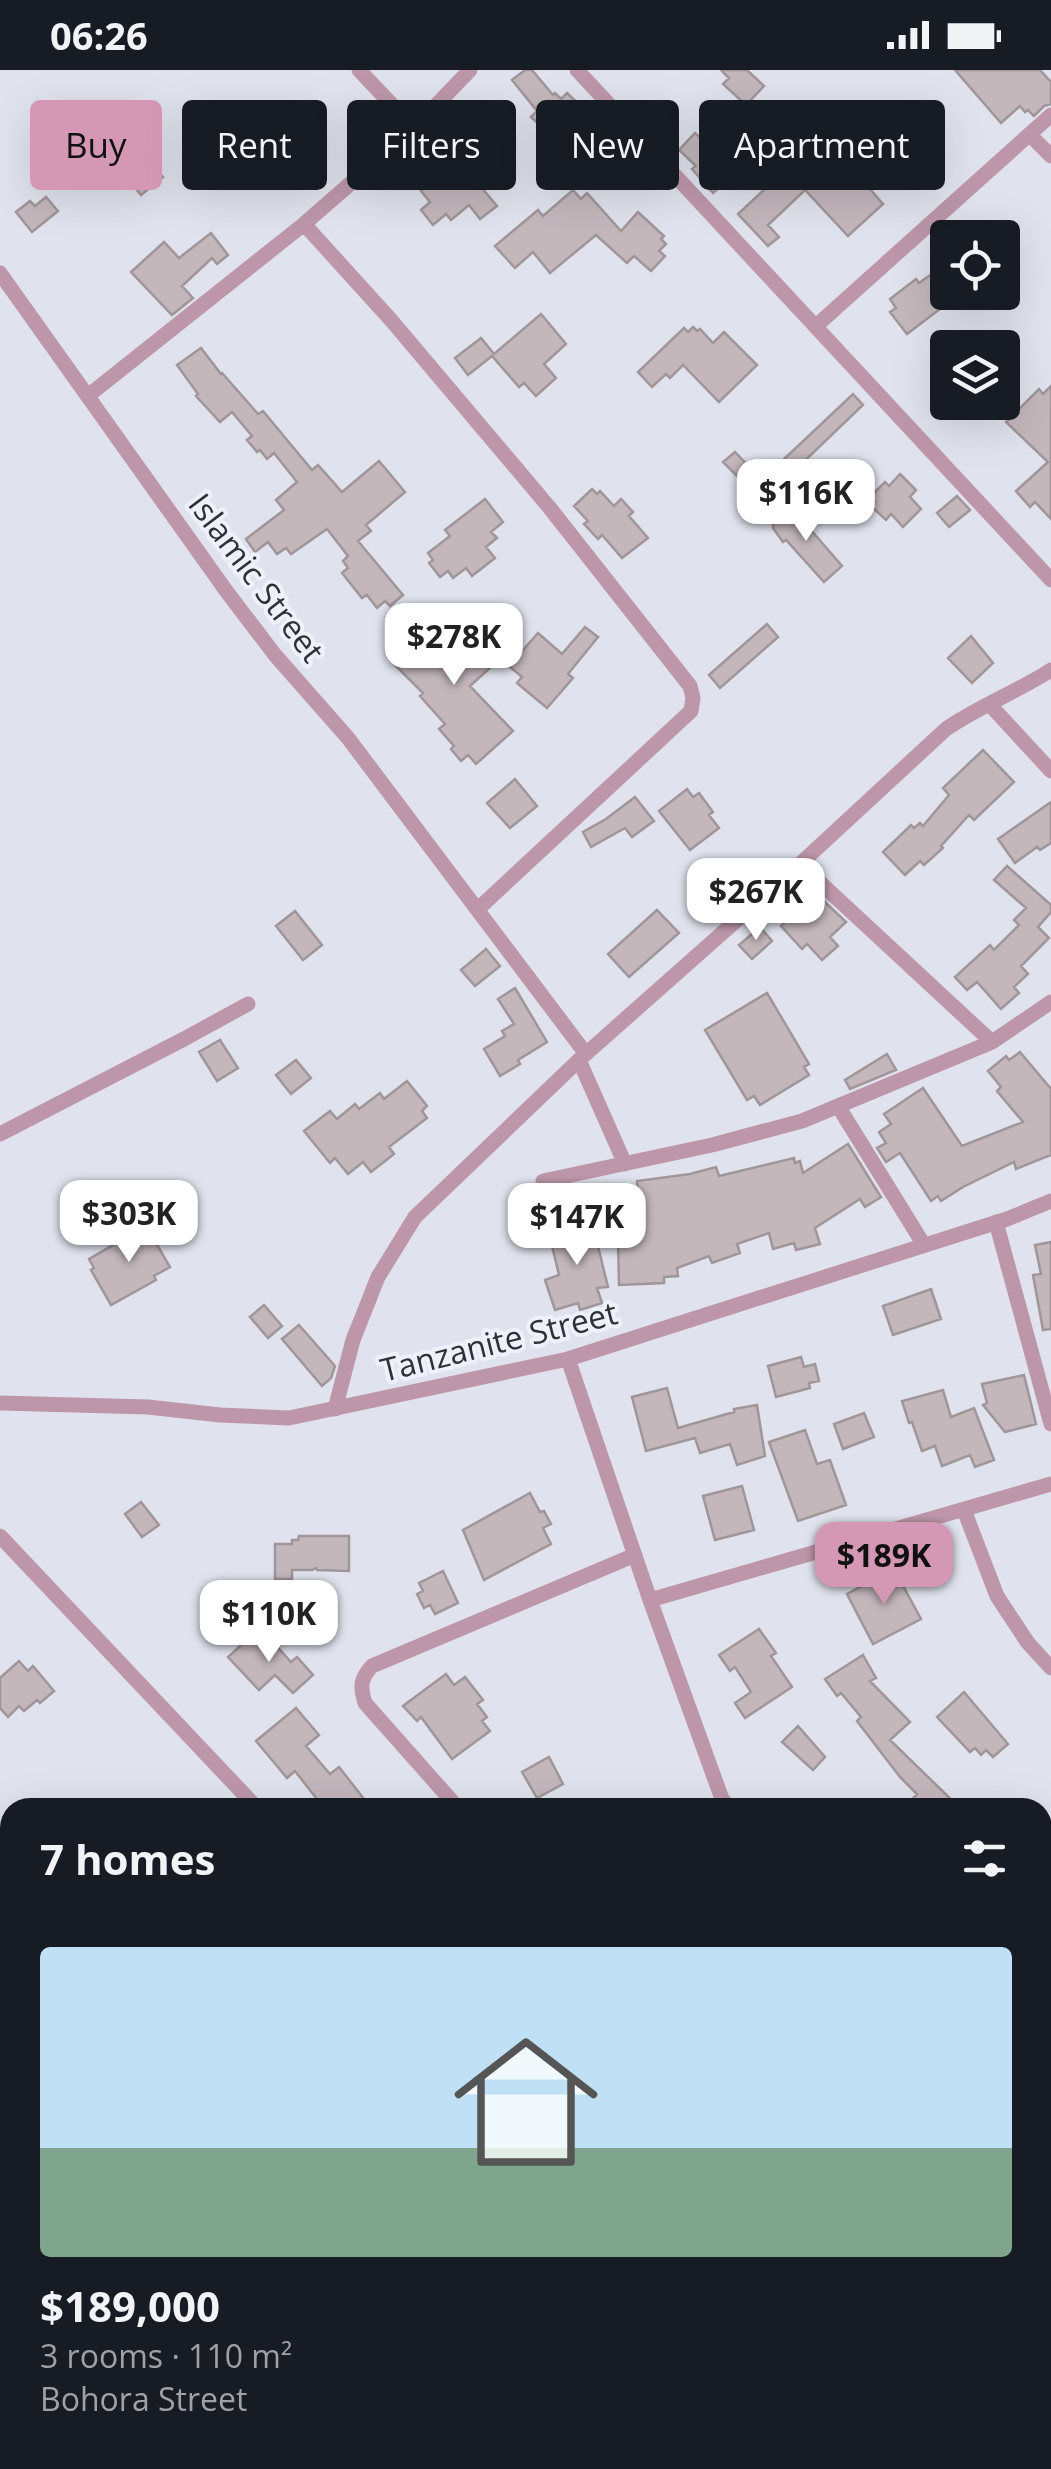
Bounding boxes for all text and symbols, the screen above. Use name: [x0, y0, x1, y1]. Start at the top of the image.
text: 06:26: [50, 9, 148, 61]
chip: Buy: [30, 100, 162, 190]
chip: Rent: [182, 100, 327, 190]
chip: Filters: [347, 100, 516, 190]
chip: New: [536, 100, 679, 190]
chip: Apartment: [699, 100, 945, 190]
map controls: [930, 220, 1020, 420]
button: locate: [930, 220, 1020, 310]
button: layers: [930, 330, 1020, 420]
pin: $116K: [736, 459, 876, 544]
text: $116K: [759, 470, 853, 513]
street label: Islamic Street: [180, 484, 335, 670]
pin: $278K: [384, 603, 524, 688]
text: $278K: [407, 614, 501, 657]
pin: $267K: [686, 858, 826, 943]
text: $267K: [709, 869, 803, 912]
pin: $303K: [59, 1180, 199, 1265]
pin: $147K: [507, 1183, 647, 1268]
text: $303K: [82, 1191, 176, 1234]
text: $147K: [530, 1194, 624, 1237]
street label: Tanzanite Street: [376, 1290, 622, 1391]
pin: $189K: [814, 1522, 954, 1607]
text: $189K: [837, 1533, 931, 1576]
pin: $110K: [199, 1580, 339, 1665]
text: $110K: [222, 1591, 316, 1634]
text: 7 homes: [40, 1830, 215, 1887]
icon: filters: [957, 1831, 1012, 1886]
icon: home: [436, 2012, 616, 2192]
text: $189,000: [40, 2277, 220, 2334]
text: 3 rooms · 110 m²: [40, 2334, 292, 2377]
text: Bohora Street: [40, 2377, 247, 2420]

